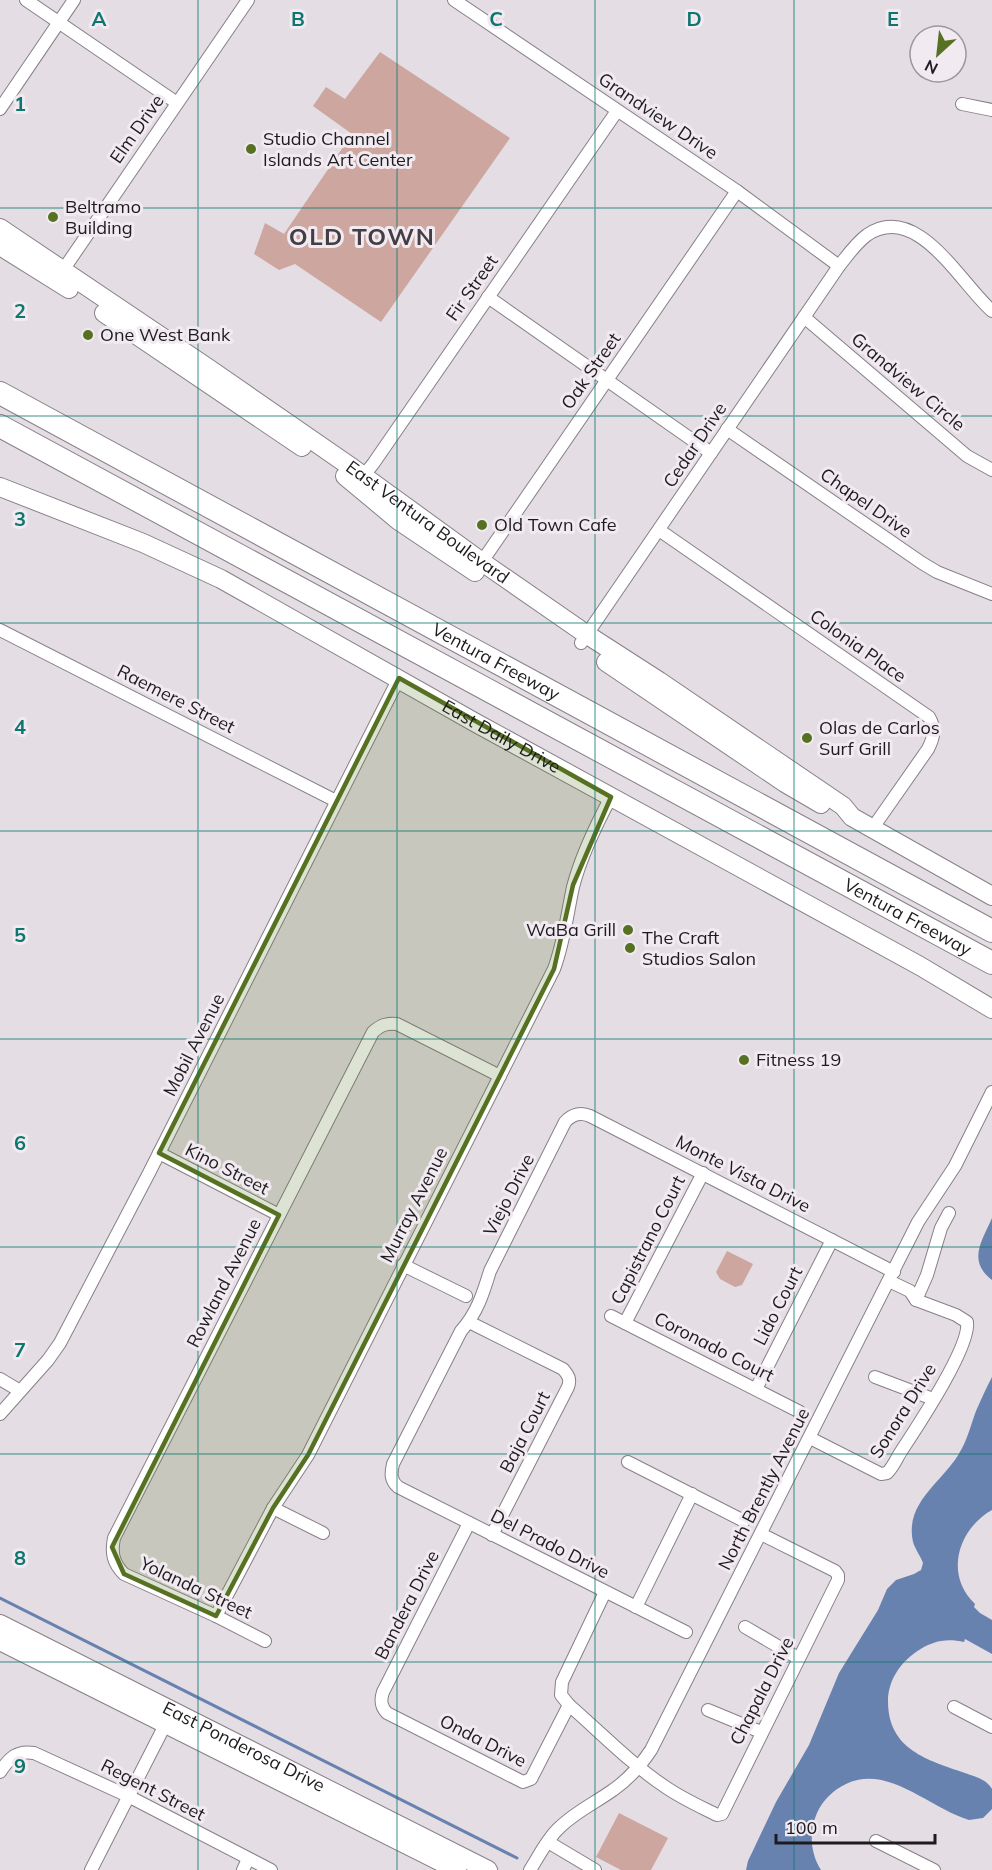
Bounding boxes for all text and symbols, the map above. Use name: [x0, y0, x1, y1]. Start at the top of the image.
text: A: [92, 6, 107, 31]
text: B: [291, 6, 305, 31]
text: C: [489, 6, 503, 31]
text: D: [686, 6, 702, 31]
text: E: [887, 6, 899, 31]
north arrow: [908, 24, 968, 84]
text: N: [921, 56, 941, 79]
street label: Grandview Drive: [594, 67, 722, 164]
street label: Elm Drive: [105, 90, 169, 168]
text: 1: [14, 91, 26, 116]
place label: Studio Channel Islands Art Center: [263, 127, 413, 171]
marker: Studio Channel Islands Art Center: [244, 142, 258, 156]
place label: Beltramo Building: [65, 195, 141, 239]
marker: Beltramo Building: [46, 210, 60, 224]
district label: OLD TOWN: [289, 221, 435, 251]
street label: Fir Street: [441, 250, 503, 325]
text: 2: [14, 298, 26, 323]
place label: One West Bank: [100, 323, 231, 346]
street label: Grandview Circle: [847, 327, 970, 436]
marker: One West Bank: [81, 328, 95, 342]
street label: Oak Street: [556, 328, 625, 414]
street label: Cedar Drive: [658, 398, 731, 492]
street label: East Ventura Boulevard: [342, 455, 514, 588]
street label: Chapel Drive: [816, 463, 917, 543]
text: 3: [14, 506, 26, 531]
place label: Old Town Cafe: [494, 513, 617, 536]
marker: Old Town Cafe: [475, 518, 489, 532]
street label: Colonia Place: [806, 604, 911, 687]
street label: Ventura Freeway: [428, 617, 564, 706]
street label: Raemere Street: [113, 659, 239, 738]
street label: East Daily Drive: [438, 694, 565, 778]
text: 4: [14, 714, 26, 739]
place label: Olas de Carlos Surf Grill: [819, 716, 940, 760]
marker: Olas de Carlos Surf Grill: [800, 731, 814, 745]
street label: Ventura Freeway: [840, 873, 976, 961]
place label: WaBa Grill: [526, 918, 616, 941]
text: 5: [14, 922, 26, 947]
marker: WaBa Grill: [621, 923, 635, 937]
place label: The Craft Studios Salon: [642, 926, 756, 970]
marker: The Craft Studios Salon: [623, 941, 637, 955]
street label: Mobil Avenue: [158, 989, 229, 1100]
place label: Fitness 19: [756, 1048, 841, 1071]
marker: Fitness 19: [737, 1053, 751, 1067]
text: 6: [14, 1130, 26, 1155]
street label: Monte Vista Drive: [672, 1130, 814, 1217]
street label: Kino Street: [181, 1138, 273, 1199]
street label: Murray Avenue: [375, 1143, 453, 1266]
street label: Viejo Drive: [478, 1150, 539, 1240]
street label: Capistrano Court: [605, 1172, 690, 1308]
street label: Rowland Avenue: [181, 1214, 266, 1351]
street label: Lido Court: [748, 1262, 807, 1349]
street label: Coronado Court: [650, 1306, 778, 1387]
text: 7: [14, 1337, 26, 1362]
street label: Sonora Drive: [864, 1359, 941, 1463]
street label: Baja Court: [494, 1387, 555, 1476]
street label: North Brently Avenue: [713, 1404, 814, 1574]
street label: Del Prado Drive: [487, 1504, 613, 1583]
text: 8: [14, 1545, 26, 1570]
street label: Bandera Drive: [369, 1546, 444, 1663]
street label: Yolanda Street: [135, 1551, 256, 1624]
street label: Chapala Drive: [724, 1633, 799, 1749]
street label: East Ponderosa Drive: [159, 1696, 329, 1797]
street label: Onda Drive: [436, 1709, 530, 1772]
text: 9: [14, 1753, 26, 1778]
street label: Regent Street: [97, 1753, 209, 1826]
scale bar: [776, 1807, 935, 1845]
text: 100 m: [785, 1816, 838, 1839]

